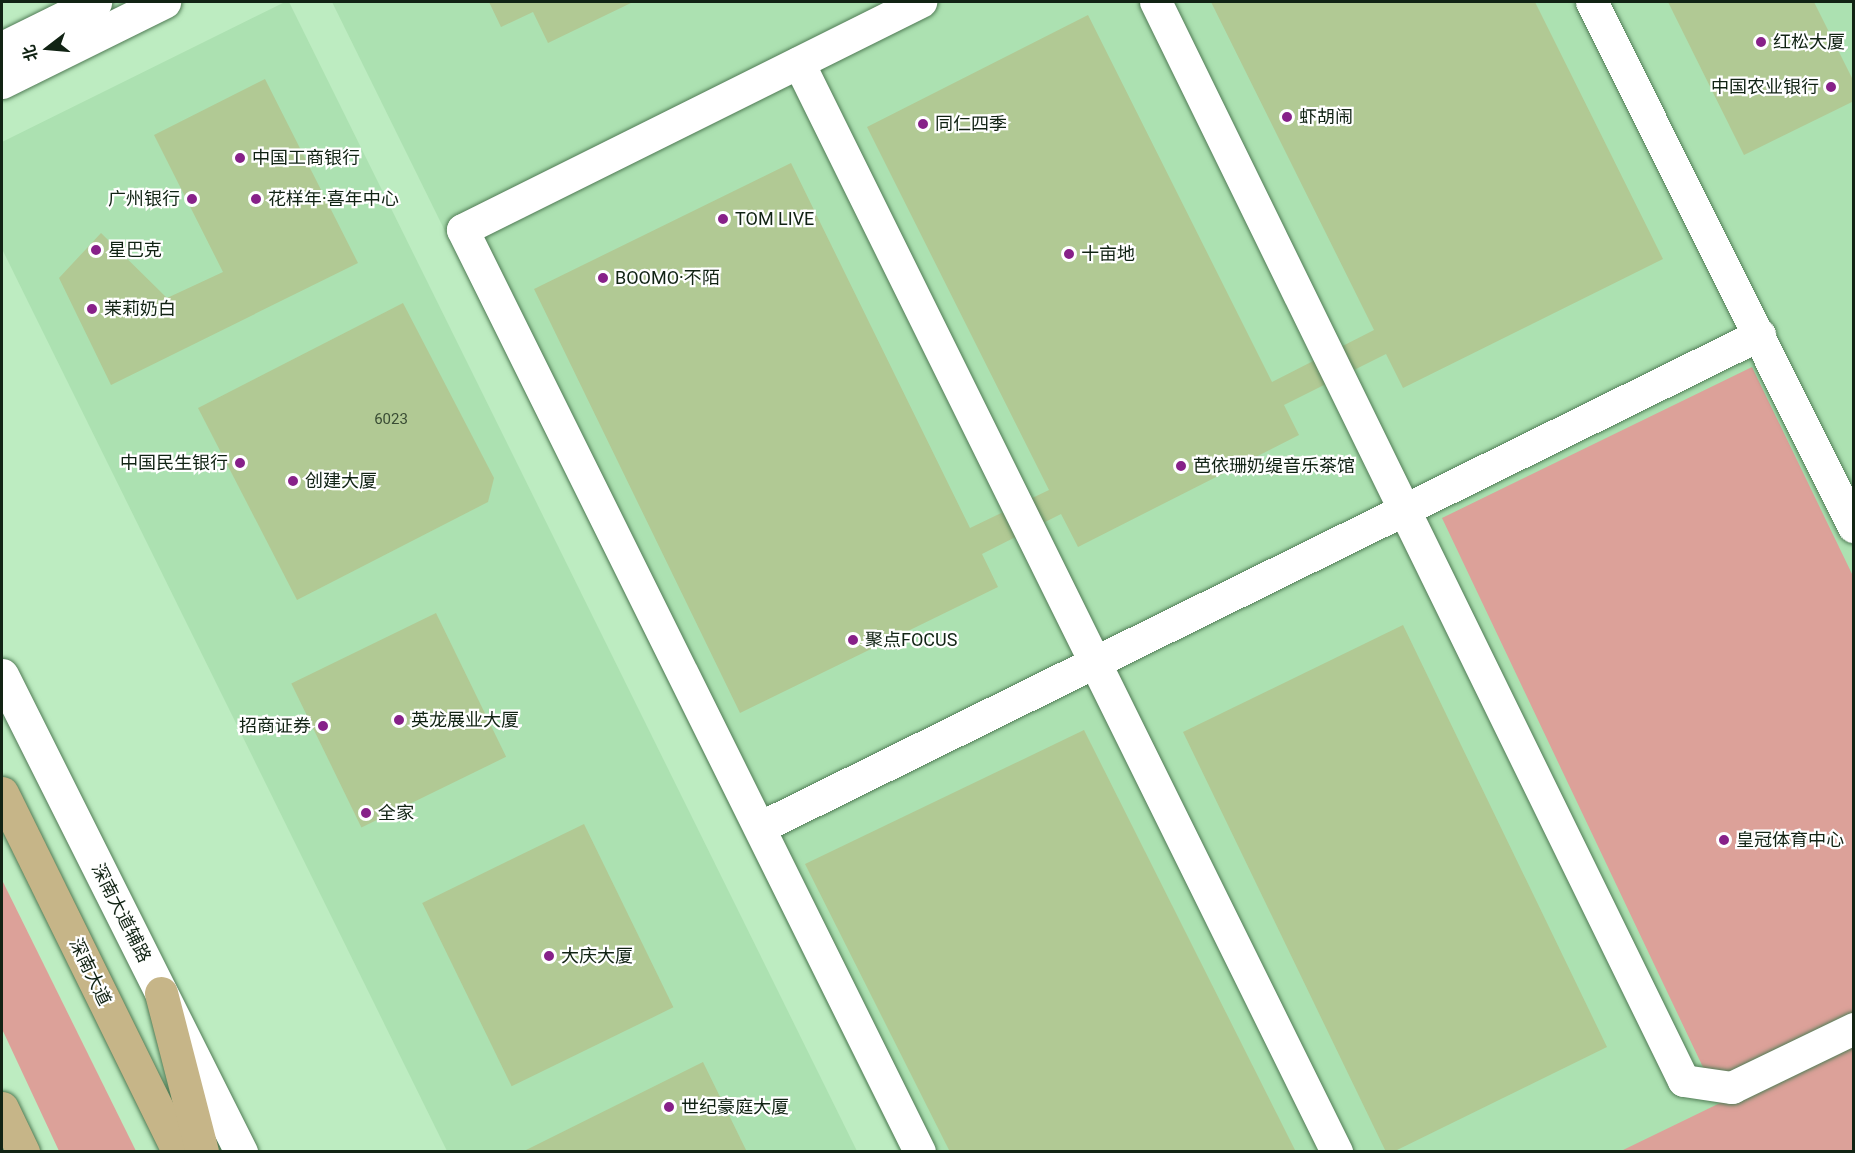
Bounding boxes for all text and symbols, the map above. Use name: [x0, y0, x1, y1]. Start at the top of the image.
north arrow: [18, 18, 78, 78]
place label: 红松大厦: [1773, 31, 1845, 53]
marker: 红松大厦: [1754, 35, 1768, 49]
text: 北: [19, 43, 42, 63]
place label: 中国农业银行: [1711, 76, 1819, 98]
marker: 中国农业银行: [1824, 80, 1838, 94]
place label: 虾胡闹: [1299, 106, 1353, 128]
marker: 虾胡闹: [1280, 110, 1294, 124]
place label: 同仁四季: [935, 113, 1007, 135]
marker: 同仁四季: [916, 117, 930, 131]
place label: 中国工商银行: [252, 147, 360, 169]
marker: 中国工商银行: [233, 151, 247, 165]
place label: 广州银行: [108, 188, 180, 210]
place label: 花样年·喜年中心: [268, 188, 399, 210]
marker: 广州银行: [185, 192, 199, 206]
marker: 花样年·喜年中心: [249, 192, 263, 206]
place label: TOM LIVE: [735, 208, 814, 230]
marker: TOM LIVE: [716, 212, 730, 226]
place label: 星巴克: [108, 239, 162, 261]
marker: 星巴克: [89, 243, 103, 257]
place label: 十亩地: [1081, 243, 1135, 265]
marker: 十亩地: [1062, 247, 1076, 261]
place label: BOOMO·不陌: [615, 267, 720, 289]
marker: BOOMO·不陌: [596, 271, 610, 285]
place label: 茉莉奶白: [104, 298, 176, 320]
marker: 茉莉奶白: [85, 302, 99, 316]
house number: 6023: [374, 411, 408, 429]
place label: 中国民生银行: [120, 452, 228, 474]
place label: 芭依珊奶缇音乐茶馆: [1193, 455, 1355, 477]
marker: 中国民生银行: [233, 456, 247, 470]
marker: 芭依珊奶缇音乐茶馆: [1174, 459, 1188, 473]
place label: 创建大厦: [305, 470, 377, 492]
marker: 创建大厦: [286, 474, 300, 488]
place label: 聚点FOCUS: [865, 629, 957, 651]
marker: 聚点FOCUS: [846, 633, 860, 647]
place label: 英龙展业大厦: [411, 709, 519, 731]
marker: 英龙展业大厦: [392, 713, 406, 727]
place label: 招商证券: [239, 715, 311, 737]
marker: 招商证券: [316, 719, 330, 733]
place label: 全家: [378, 802, 414, 824]
marker: 全家: [359, 806, 373, 820]
place label: 皇冠体育中心: [1736, 829, 1844, 851]
marker: 皇冠体育中心: [1717, 833, 1731, 847]
street label: 深南大道辅路: [87, 860, 155, 966]
street label: 深南大道: [65, 935, 115, 1009]
place label: 大庆大厦: [561, 945, 633, 967]
marker: 大庆大厦: [542, 949, 556, 963]
place label: 世纪豪庭大厦: [681, 1096, 789, 1118]
marker: 世纪豪庭大厦: [662, 1100, 676, 1114]

